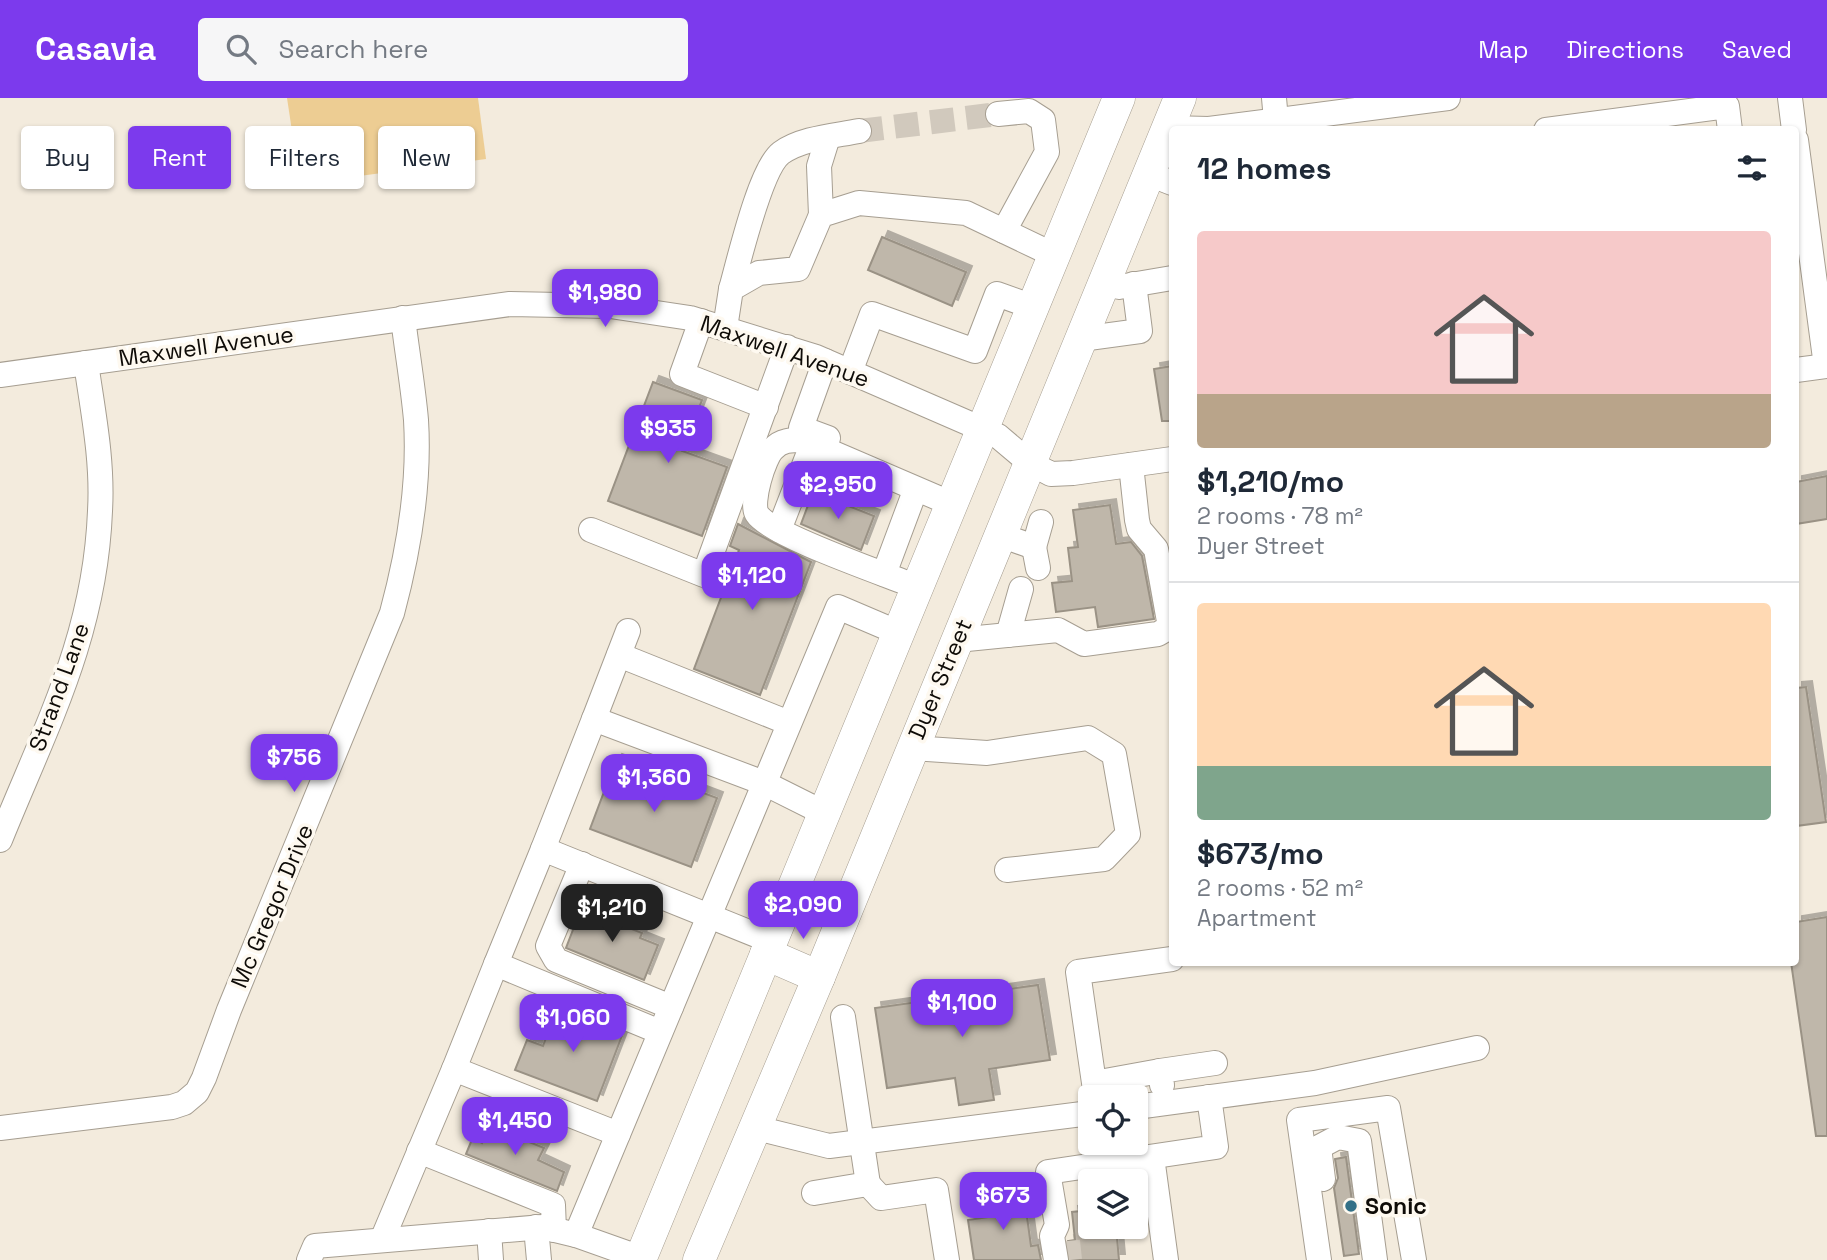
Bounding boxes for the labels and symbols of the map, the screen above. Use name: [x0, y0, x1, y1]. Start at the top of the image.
pin: $1,980: [548, 270, 662, 329]
street label: Maxwell Avenue: [697, 308, 873, 394]
street label: Maxwell Avenue: [116, 319, 296, 373]
pin: $935: [627, 406, 709, 465]
pin: $2,950: [781, 462, 895, 521]
pin: $1,120: [695, 552, 809, 612]
street label: Dyer Street: [901, 614, 979, 744]
street label: Strand Lane: [22, 619, 96, 755]
pin: $756: [253, 734, 335, 794]
pin: $1,360: [597, 754, 711, 814]
street label: Mc Gregor Drive: [224, 819, 320, 993]
pin: $2,090: [746, 882, 860, 941]
pin: $1,210: [555, 884, 669, 944]
pin: $1,100: [905, 979, 1019, 1039]
pin: $1,060: [516, 995, 630, 1054]
pin: $1,450: [458, 1098, 572, 1157]
pin: $673: [962, 1172, 1044, 1232]
place label: Sonic: [1365, 1191, 1427, 1221]
marker: Sonic: [1343, 1198, 1359, 1214]

